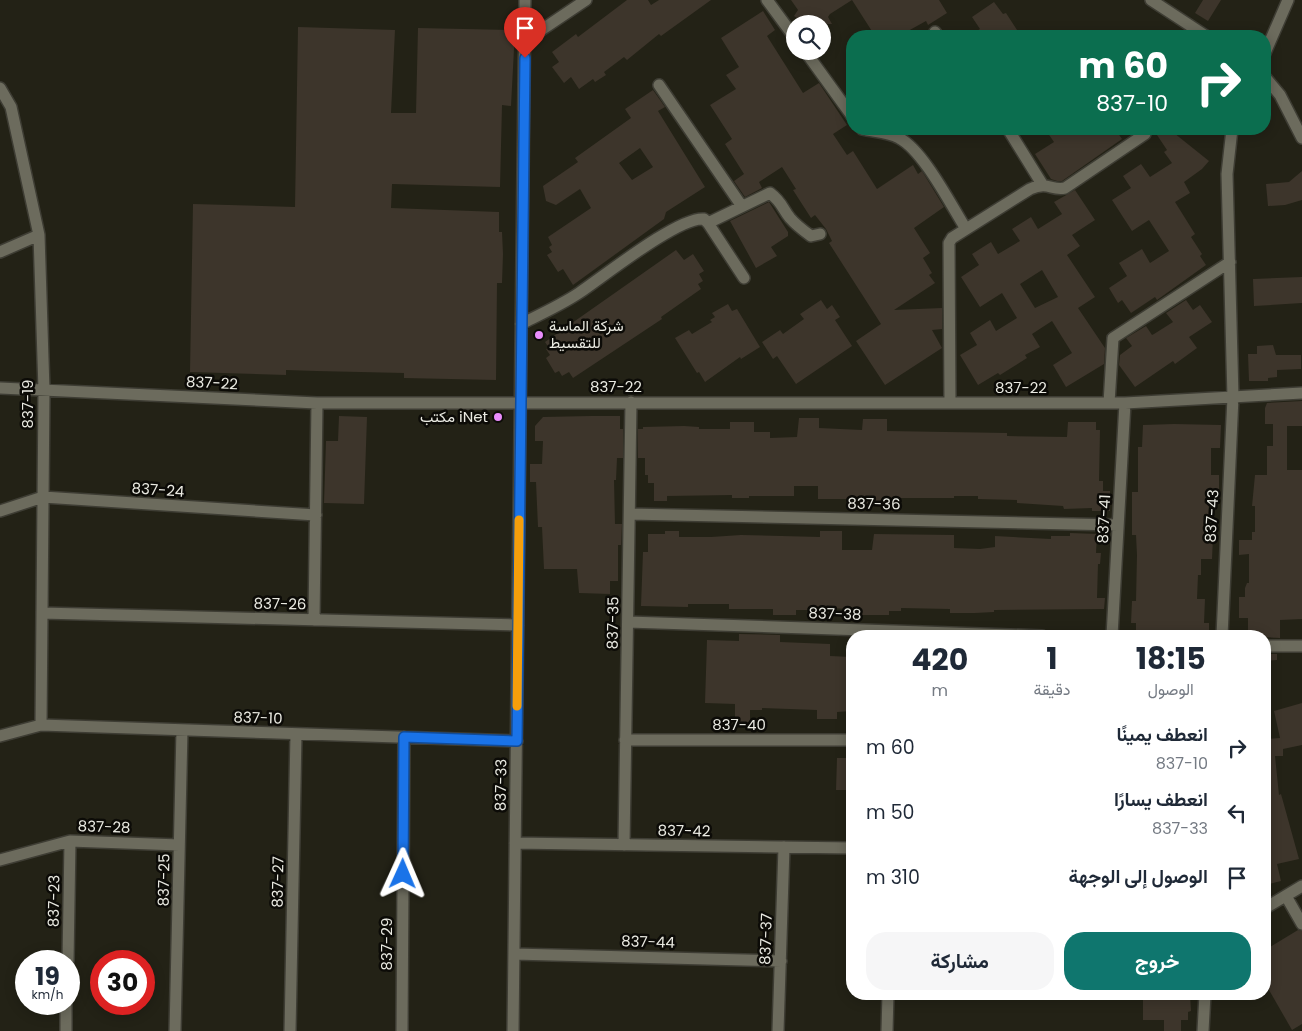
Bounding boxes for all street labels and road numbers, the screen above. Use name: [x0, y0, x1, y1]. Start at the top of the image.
street label: 837-22: [186, 371, 239, 394]
street label: 837-22: [590, 376, 642, 397]
street label: 837-22: [995, 377, 1047, 398]
street label: 837-19: [17, 379, 38, 429]
street label: 837-24: [131, 477, 185, 502]
street label: 837-43: [1200, 489, 1223, 543]
street label: 837-36: [847, 493, 901, 514]
street label: 837-41: [1092, 494, 1115, 544]
street label: 837-26: [253, 593, 307, 614]
street label: 837-35: [602, 596, 623, 650]
street label: 837-38: [808, 602, 862, 625]
street label: 837-10: [233, 706, 283, 729]
street label: 837-40: [712, 714, 766, 735]
street label: 837-33: [490, 759, 511, 811]
street label: 837-28: [77, 815, 131, 838]
street label: 837-42: [657, 820, 711, 841]
street label: 837-25: [153, 853, 174, 907]
street label: 837-27: [267, 856, 288, 908]
street label: 837-23: [43, 875, 64, 927]
street label: 837-37: [754, 913, 777, 965]
street label: 837-29: [376, 918, 397, 970]
street label: 837-44: [621, 930, 675, 953]

